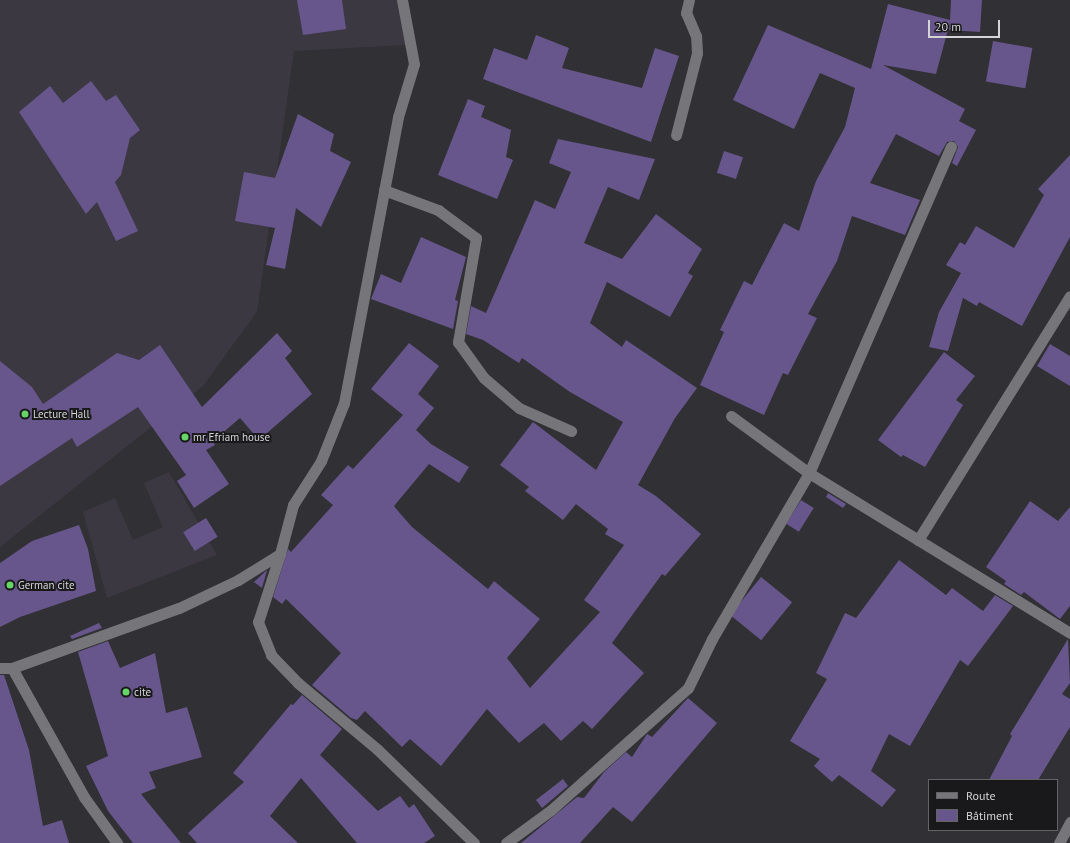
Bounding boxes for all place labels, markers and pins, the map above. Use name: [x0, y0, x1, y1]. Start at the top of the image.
place label: Lecture Hall: [33, 407, 90, 421]
marker: Lecture Hall: [20, 409, 30, 419]
place label: mr Efriam house: [193, 430, 270, 444]
marker: mr Efriam house: [180, 432, 190, 442]
place label: German cite: [18, 578, 75, 592]
marker: German cite: [5, 580, 15, 590]
place label: cite: [134, 685, 151, 699]
marker: cite: [121, 687, 131, 697]

